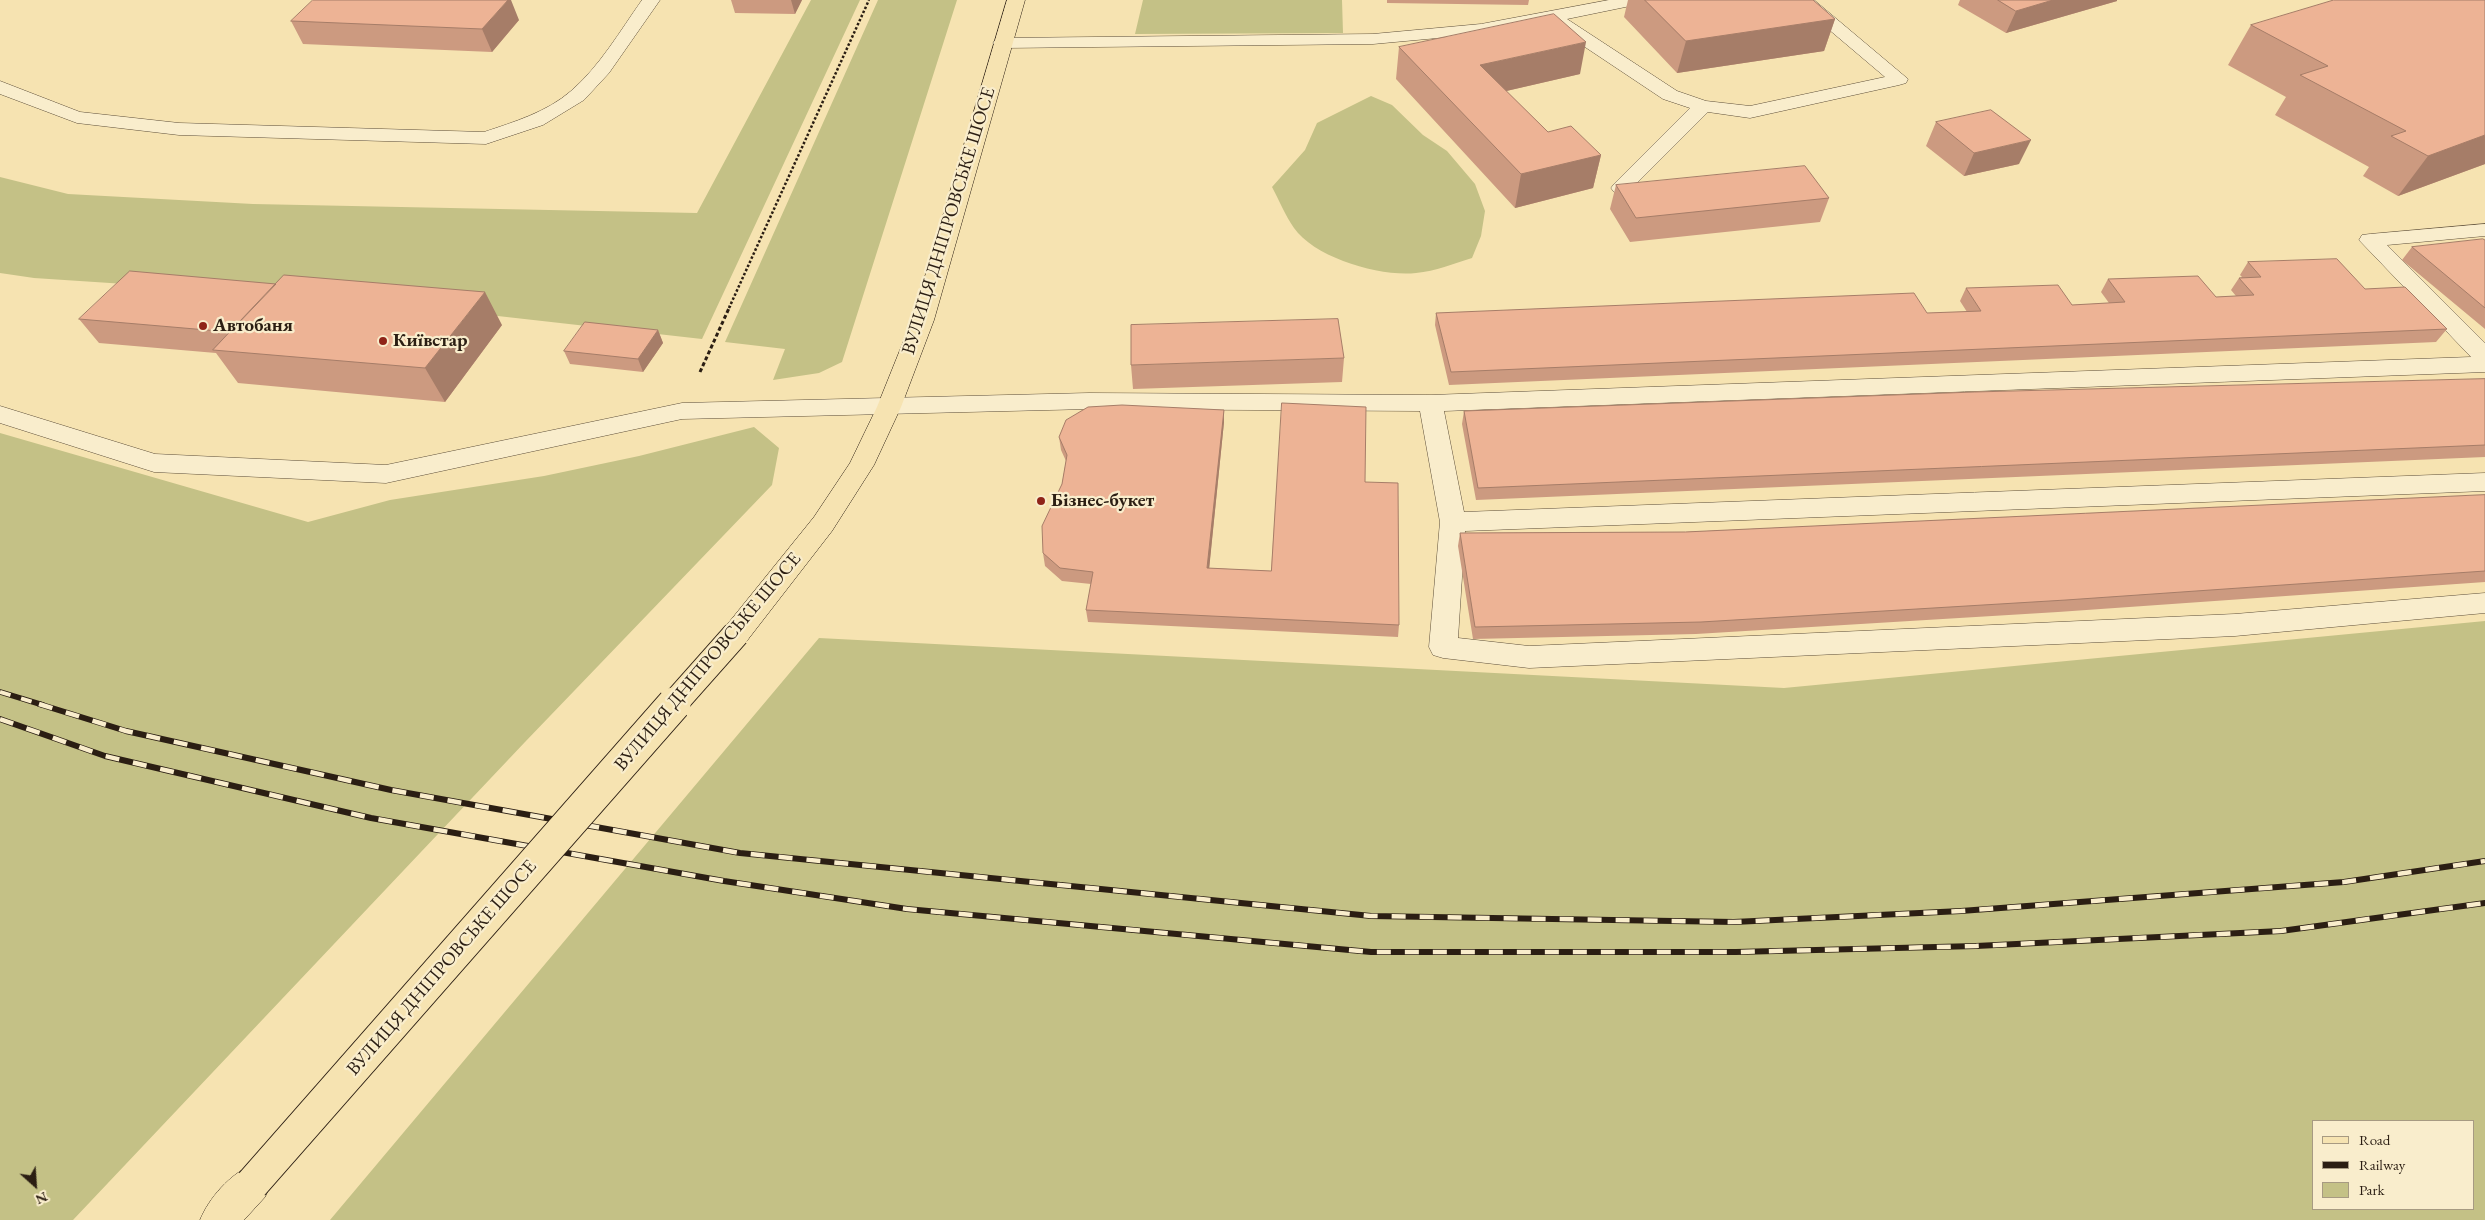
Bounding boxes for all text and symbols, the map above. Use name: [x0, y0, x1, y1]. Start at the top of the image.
street label: ВУЛИЦЯ ДНІПРОВСЬКЕ ШОСЕ: [897, 85, 1001, 357]
place label: Автобаня: [213, 315, 293, 337]
marker: Автобаня: [197, 320, 209, 332]
place label: Київстар: [393, 330, 467, 352]
marker: Київстар: [377, 335, 389, 347]
place label: Бізнес-букет: [1051, 490, 1154, 512]
marker: Бізнес-букет: [1035, 495, 1047, 507]
street label: ВУЛИЦЯ ДНІПРОВСЬКЕ ШОСЕ: [610, 548, 806, 776]
street label: ВУЛИЦЯ ДНІПРОВСЬКЕ ШОСЕ: [342, 856, 542, 1080]
legend: [2312, 1120, 2475, 1210]
text: Road: [2359, 1130, 2390, 1149]
text: Railway: [2359, 1155, 2405, 1174]
north arrow: [10, 1160, 60, 1210]
text: Park: [2359, 1180, 2385, 1199]
text: N: [33, 1188, 51, 1209]

